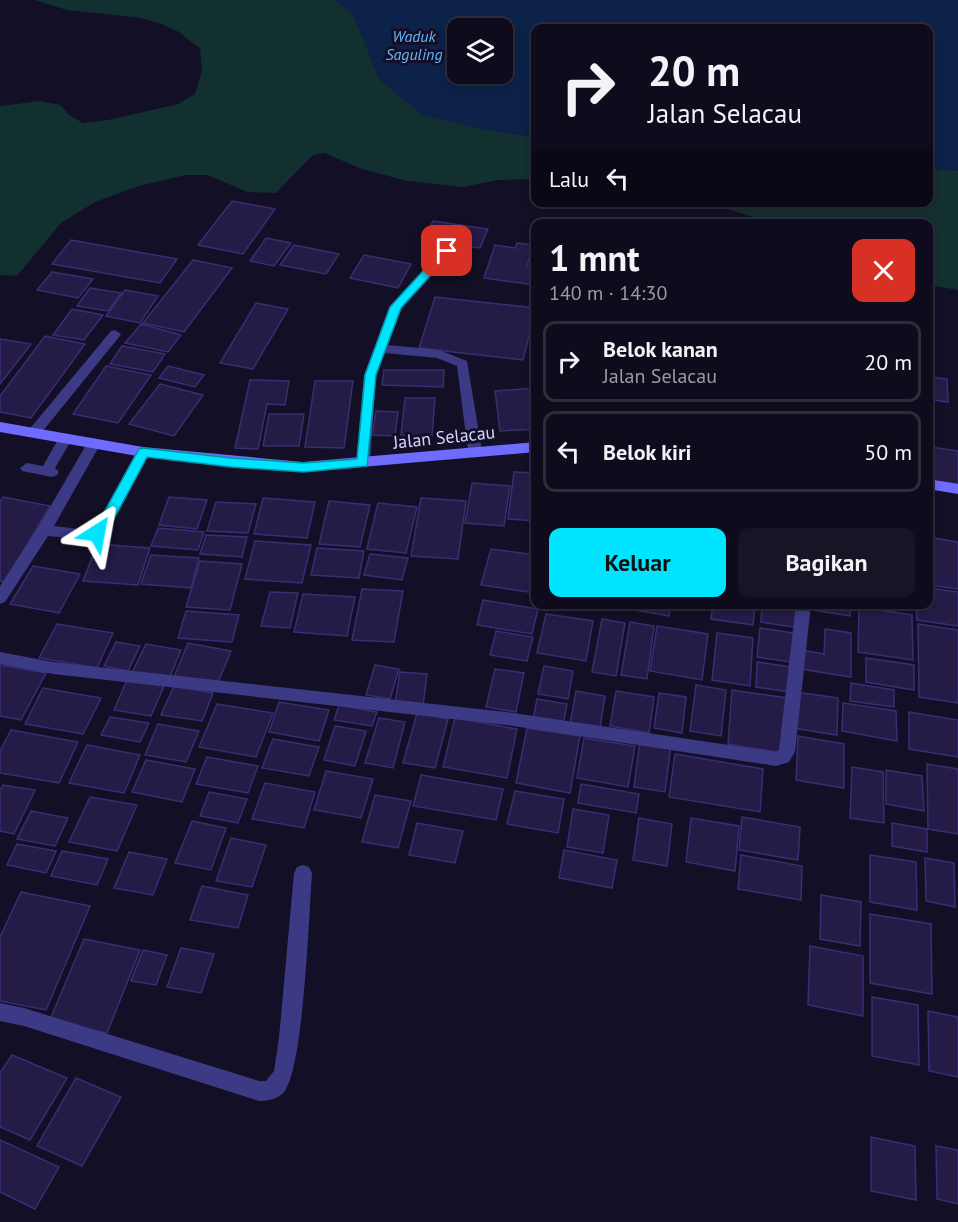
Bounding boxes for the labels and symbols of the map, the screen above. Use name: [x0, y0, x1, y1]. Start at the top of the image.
water label: Waduk Saguling: [385, 26, 443, 64]
pin: [421, 225, 472, 276]
street label: Jalan Selacau: [391, 420, 496, 454]
position arrow: [65, 501, 129, 565]

